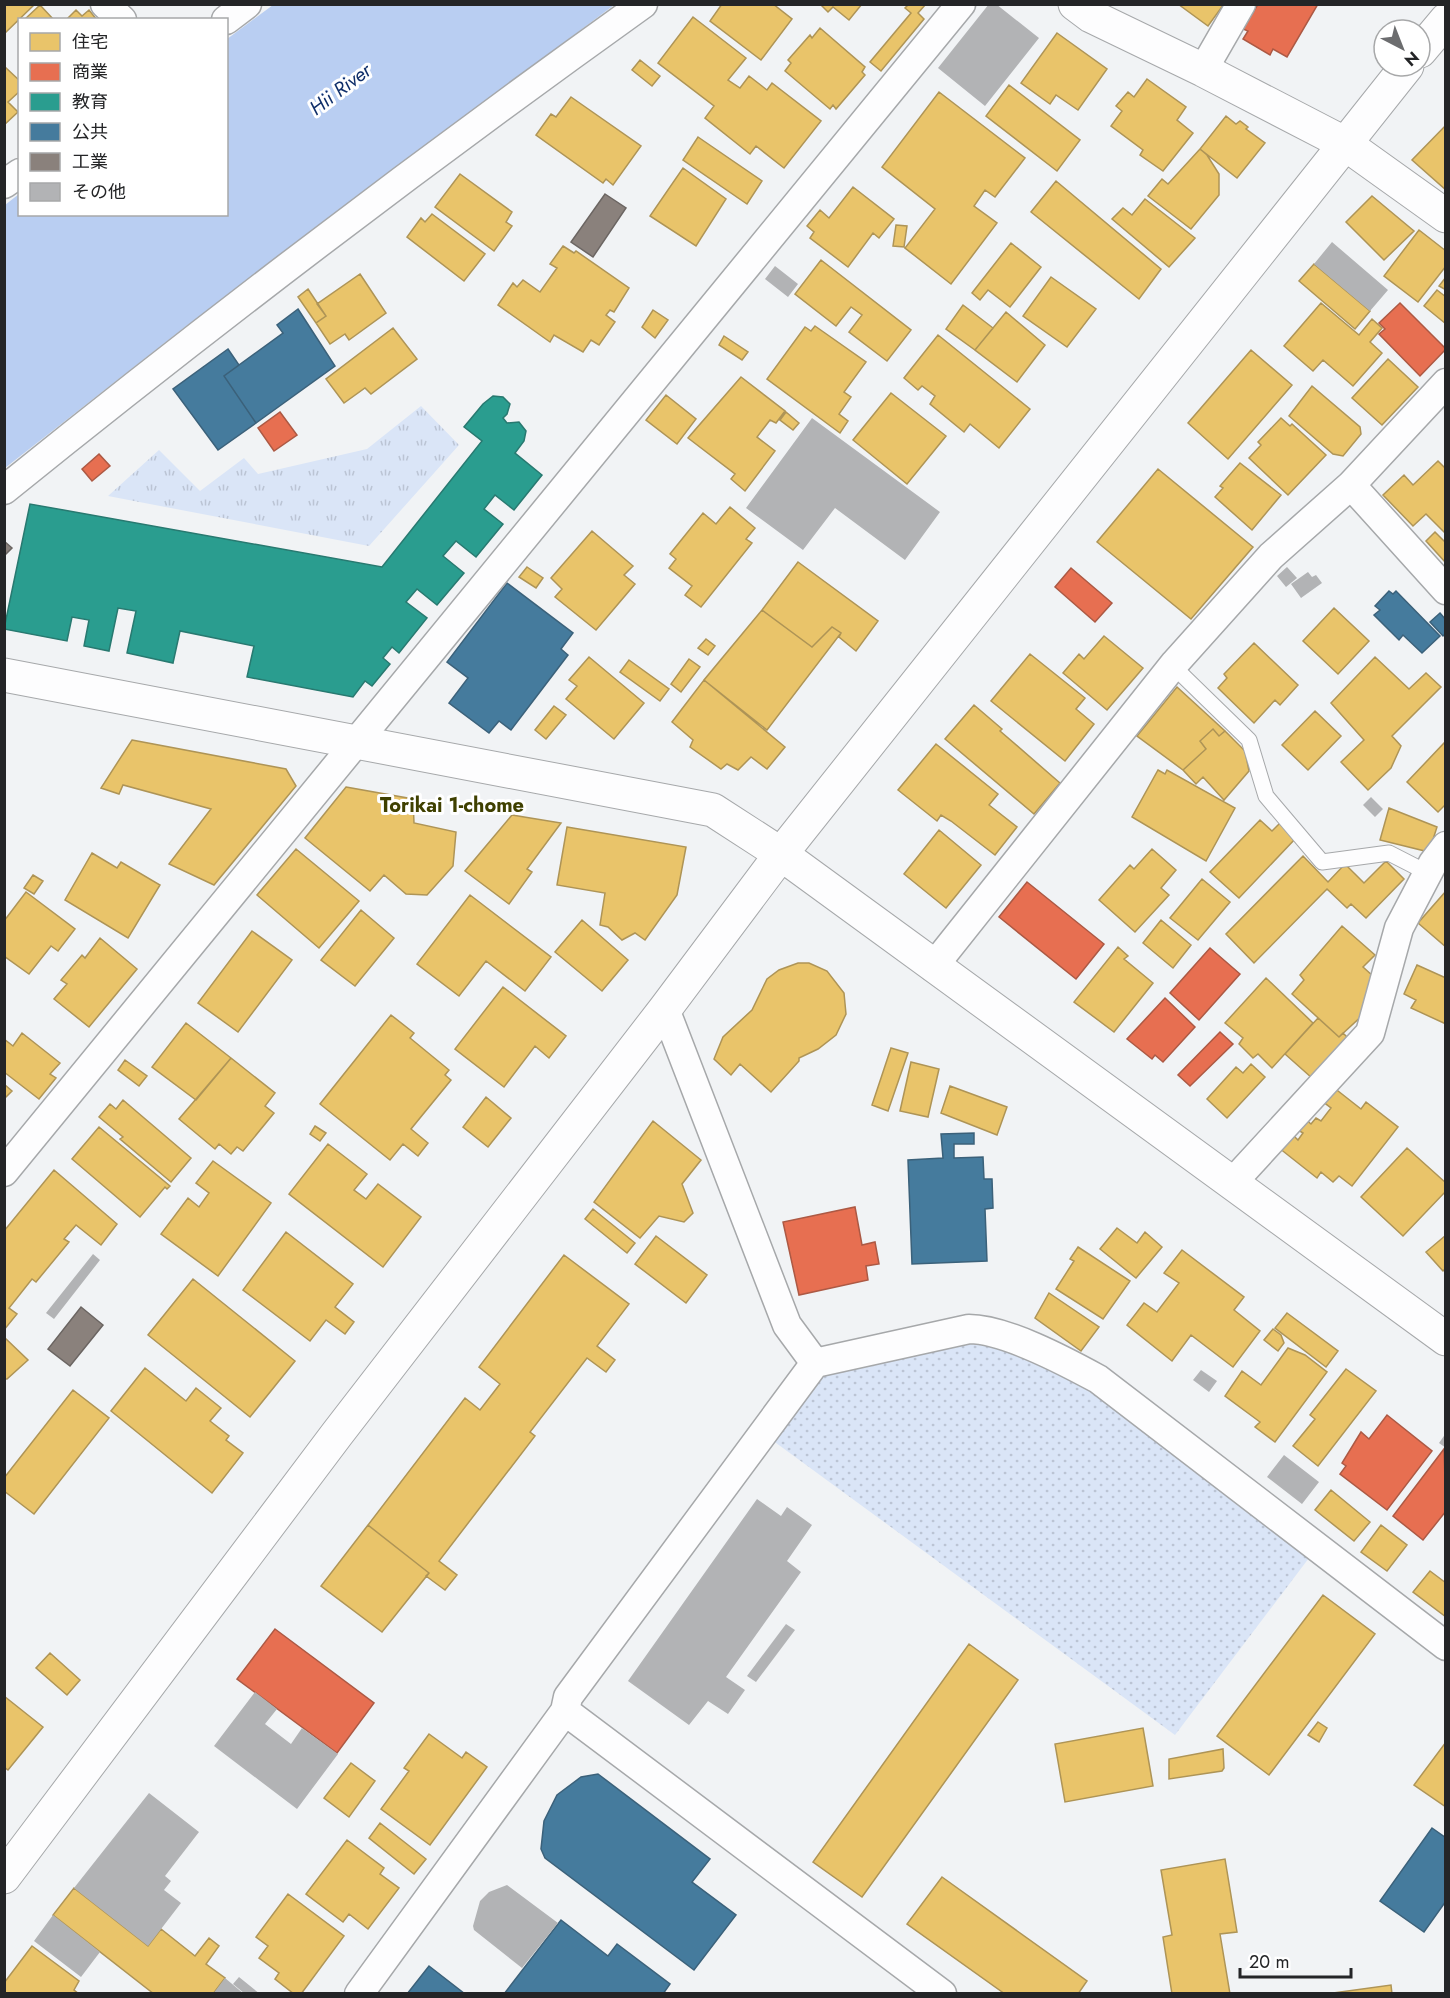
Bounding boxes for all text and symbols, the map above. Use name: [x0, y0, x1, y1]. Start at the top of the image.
legend: [18, 18, 228, 216]
north arrow: [1372, 18, 1432, 78]
text: 住宅: [72, 29, 108, 55]
text: N: [1399, 46, 1424, 72]
water label: Hii River: [303, 56, 378, 122]
text: 商業: [72, 59, 108, 85]
text: 教育: [72, 89, 108, 115]
text: 公共: [72, 119, 108, 145]
text: 工業: [72, 149, 108, 175]
text: その他: [72, 179, 126, 205]
district label: Torikai 1-chome: [380, 791, 524, 820]
scale bar: [1240, 1941, 1351, 1979]
text: 20 m: [1249, 1949, 1289, 1975]

